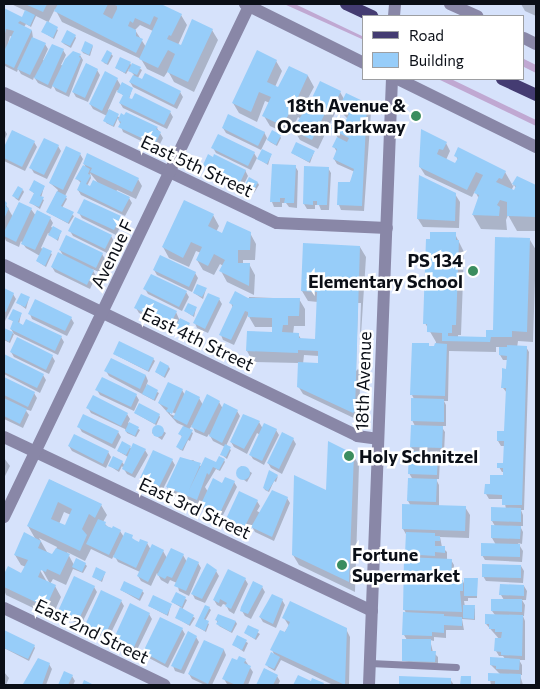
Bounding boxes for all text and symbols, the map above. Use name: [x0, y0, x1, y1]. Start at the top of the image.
legend: [362, 15, 525, 80]
text: Road: [409, 26, 444, 44]
text: Building: [409, 51, 464, 69]
place label: 18th Avenue & Ocean Parkway: [277, 95, 406, 138]
marker: 18th Avenue & Ocean Parkway: [410, 110, 422, 122]
street label: East 5th Street: [137, 131, 257, 201]
street label: Avenue F: [86, 216, 138, 292]
place label: PS 134 Elementary School: [308, 250, 463, 292]
marker: PS 134 Elementary School: [467, 265, 479, 277]
street label: East 4th Street: [138, 303, 258, 375]
street label: 18th Avenue: [350, 331, 376, 431]
place label: Holy Schnitzel: [359, 445, 478, 467]
marker: Holy Schnitzel: [343, 450, 355, 462]
street label: East 3rd Street: [136, 473, 254, 543]
place label: Fortune Supermarket: [352, 544, 460, 586]
marker: Fortune Supermarket: [336, 559, 348, 571]
street label: East 2nd Street: [32, 594, 152, 668]

